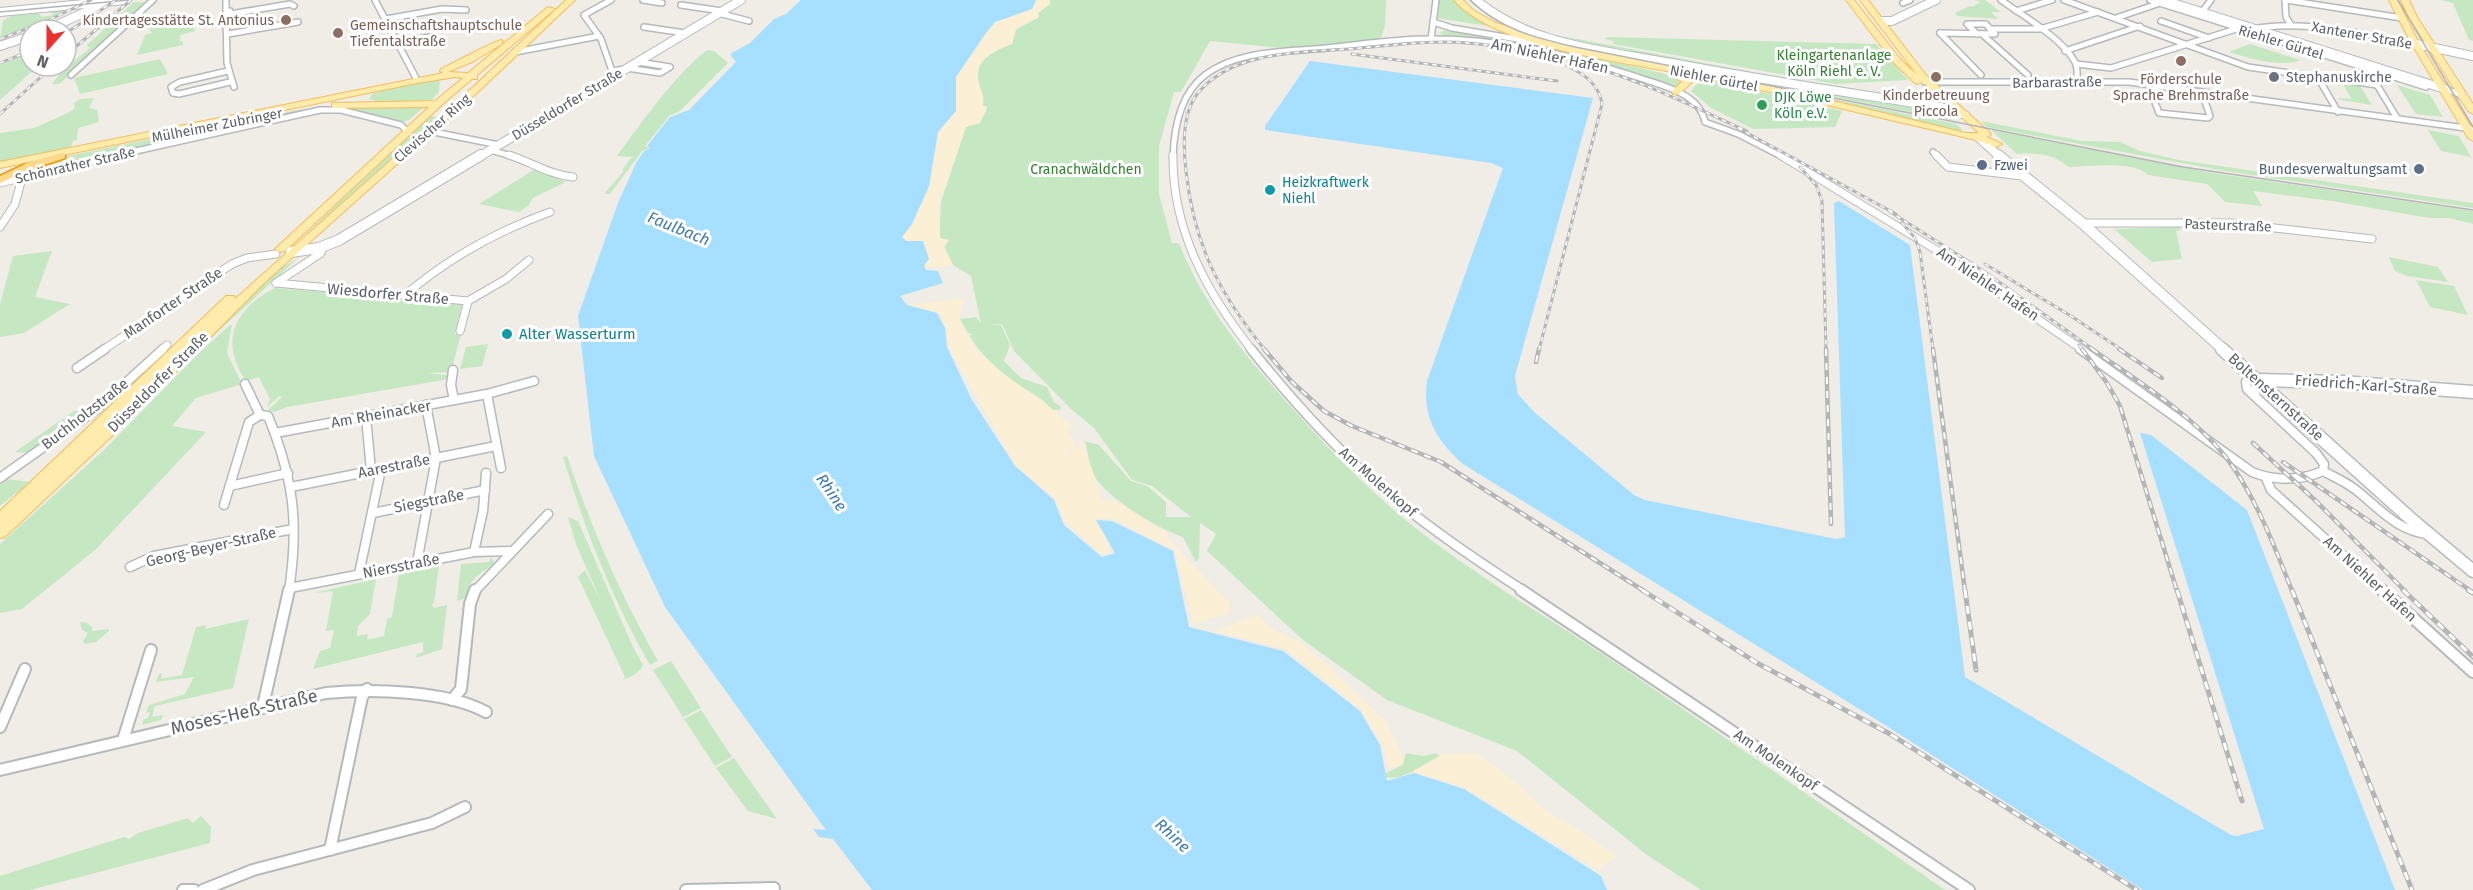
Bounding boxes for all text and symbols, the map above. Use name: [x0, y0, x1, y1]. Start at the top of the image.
place label: Kindertagesstätte St. Antonius: [82, 12, 274, 29]
marker: Kindertagesstätte St. Antonius: [279, 13, 293, 27]
place label: Gemeinschaftshauptschule Tiefentalstraße: [350, 17, 522, 50]
north arrow: [18, 18, 78, 78]
street label: Xantener Straße: [2310, 18, 2414, 53]
street label: Riehler Gürtel: [2236, 21, 2325, 63]
marker: Gemeinschaftshauptschule Tiefentalstraße: [331, 26, 345, 40]
street label: Am Niehler Hafen: [1490, 35, 1610, 77]
park label: Kleingartenanlage Köln Riehl e. V.: [1777, 47, 1891, 80]
text: N: [34, 51, 51, 72]
marker: Förderschule Sprache Brehmstraße: [2174, 54, 2188, 68]
street label: Niehler Gürtel: [1669, 62, 1759, 95]
street label: Düsseldorfer Straße: [509, 65, 626, 144]
place label: Stephanuskirche: [2286, 69, 2392, 86]
marker: Kinderbetreuung Piccola: [1929, 70, 1943, 84]
marker: Stephanuskirche: [2267, 70, 2281, 84]
place label: Förderschule Sprache Brehmstraße: [2113, 71, 2249, 104]
street label: Barbarastraße: [2012, 73, 2102, 92]
place label: Kinderbetreuung Piccola: [1882, 87, 1990, 120]
place label: DJK Löwe Köln e.V.: [1774, 89, 1832, 122]
street label: Clevischer Ring: [390, 90, 475, 166]
marker: DJK Löwe Köln e.V.: [1755, 98, 1769, 112]
street label: Mülheimer Zubringer: [150, 104, 284, 147]
street label: Schönrather Straße: [13, 143, 137, 188]
place label: Fzwei: [1994, 157, 2028, 174]
marker: Fzwei: [1975, 158, 1989, 172]
park label: Cranachwäldchen: [1030, 161, 1142, 178]
place label: Bundesverwaltungsamt: [2259, 161, 2408, 178]
marker: Bundesverwaltungsamt: [2412, 162, 2426, 176]
place label: Heizkraftwerk Niehl: [1282, 174, 1370, 207]
marker: Heizkraftwerk Niehl: [1263, 183, 1277, 197]
water label: Faulbach: [645, 207, 713, 250]
street label: Pasteurstraße: [2184, 215, 2272, 236]
street label: Am Niehler Hafen: [1934, 243, 2042, 325]
street label: Manforter Straße: [120, 263, 226, 343]
street label: Wiesdorfer Straße: [326, 280, 450, 308]
place label: Alter Wasserturm: [519, 325, 636, 343]
marker: Alter Wasserturm: [500, 327, 514, 341]
street label: Düsseldorfer Straße: [104, 328, 212, 436]
street label: Boltensternstraße: [2225, 349, 2327, 445]
street label: Friedrich-Karl-Straße: [2294, 371, 2438, 399]
street label: Buchholzstraße: [38, 374, 132, 454]
street label: Am Rheinacker: [330, 396, 433, 432]
street label: Am Molenkopf: [1335, 443, 1421, 521]
street label: Aarestraße: [356, 450, 432, 482]
water label: Rhine: [812, 470, 851, 515]
street label: Siegstraße: [392, 485, 466, 517]
street label: Georg-Beyer-Straße: [144, 523, 278, 571]
street label: Am Niehler Hafen: [2320, 532, 2420, 626]
street label: Niersstraße: [361, 550, 441, 582]
street label: Moses-Heß-Straße: [168, 684, 320, 740]
street label: Am Molenkopf: [1731, 725, 1822, 795]
water label: Rhine: [1151, 814, 1194, 856]

